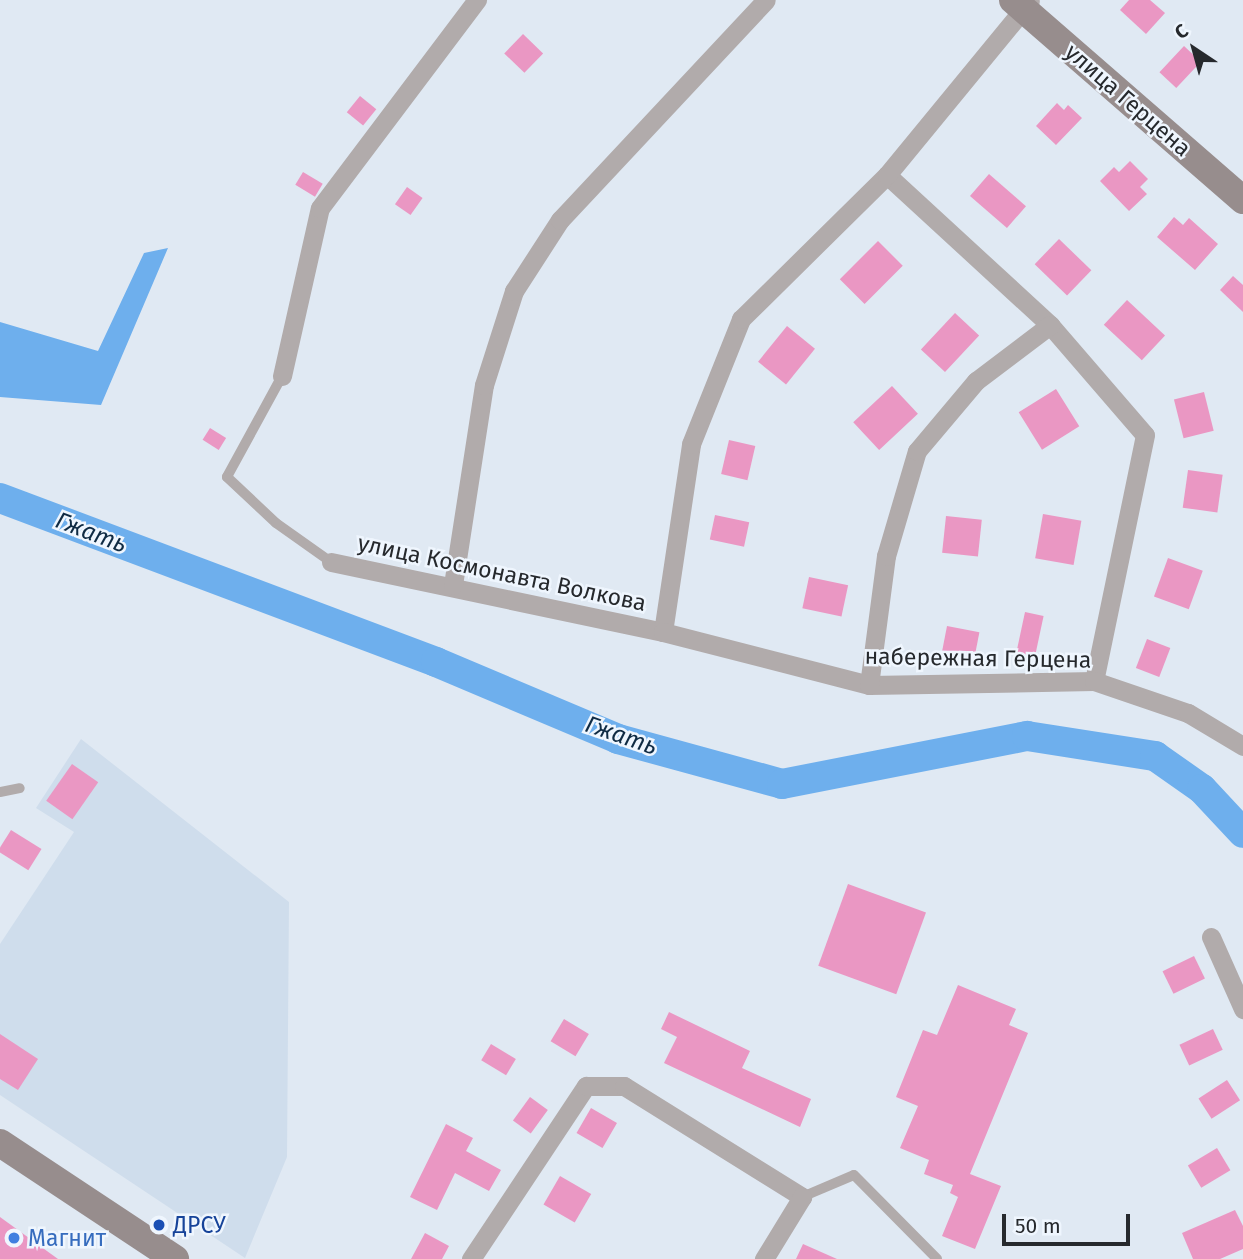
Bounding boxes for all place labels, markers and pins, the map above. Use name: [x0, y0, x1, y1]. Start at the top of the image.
place label: ДРСУ: [173, 1211, 226, 1239]
marker: ДРСУ: [151, 1217, 167, 1233]
place label: Магнит: [28, 1224, 106, 1252]
marker: Магнит: [6, 1230, 22, 1246]

